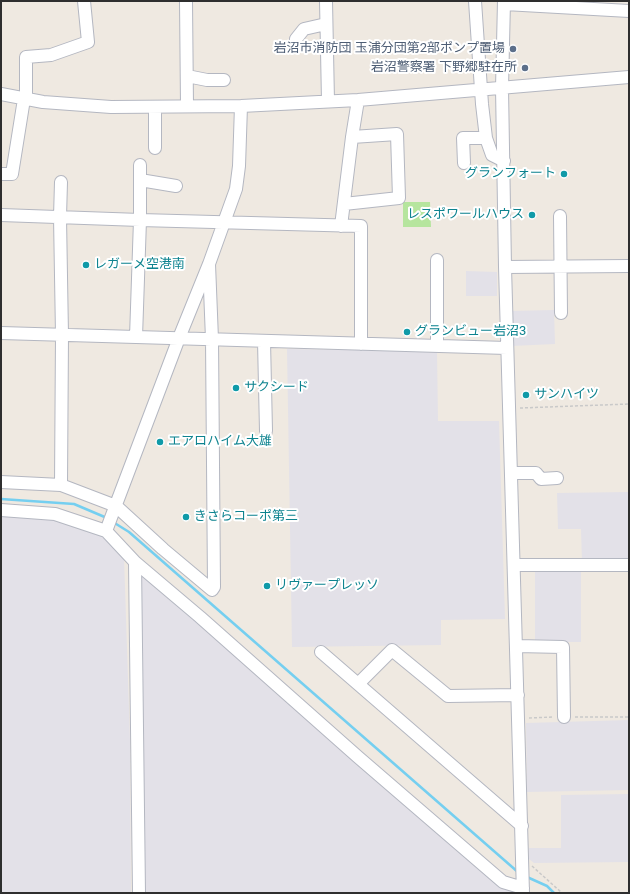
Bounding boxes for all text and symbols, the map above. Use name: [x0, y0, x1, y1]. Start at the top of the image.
place label: 岩沼市消防団 玉浦分団第2部ポンプ置場: [273, 41, 505, 57]
marker: 岩沼市消防団 玉浦分団第2部ポンプ置場: [508, 44, 518, 54]
place label: 岩沼警察署 下野郷駐在所: [371, 60, 517, 76]
marker: 岩沼警察署 下野郷駐在所: [520, 63, 530, 73]
place label: グランフォート: [465, 166, 556, 182]
marker: グランフォート: [559, 169, 569, 179]
place label: レスポワールハウス: [407, 207, 524, 223]
marker: レスポワールハウス: [527, 210, 537, 220]
place label: レガーメ空港南: [94, 257, 185, 273]
marker: レガーメ空港南: [81, 260, 91, 270]
place label: グランビュー岩沼3: [415, 324, 526, 340]
marker: グランビュー岩沼3: [402, 327, 412, 337]
place label: サクシード: [244, 380, 309, 396]
marker: サクシード: [231, 383, 241, 393]
place label: サンハイツ: [534, 387, 599, 403]
marker: サンハイツ: [521, 390, 531, 400]
place label: エアロハイム大雄: [168, 434, 272, 450]
marker: エアロハイム大雄: [155, 437, 165, 447]
place label: きさらコーポ第三: [194, 509, 298, 525]
marker: きさらコーポ第三: [181, 512, 191, 522]
place label: リヴァープレッソ: [275, 578, 379, 594]
marker: リヴァープレッソ: [262, 581, 272, 591]

